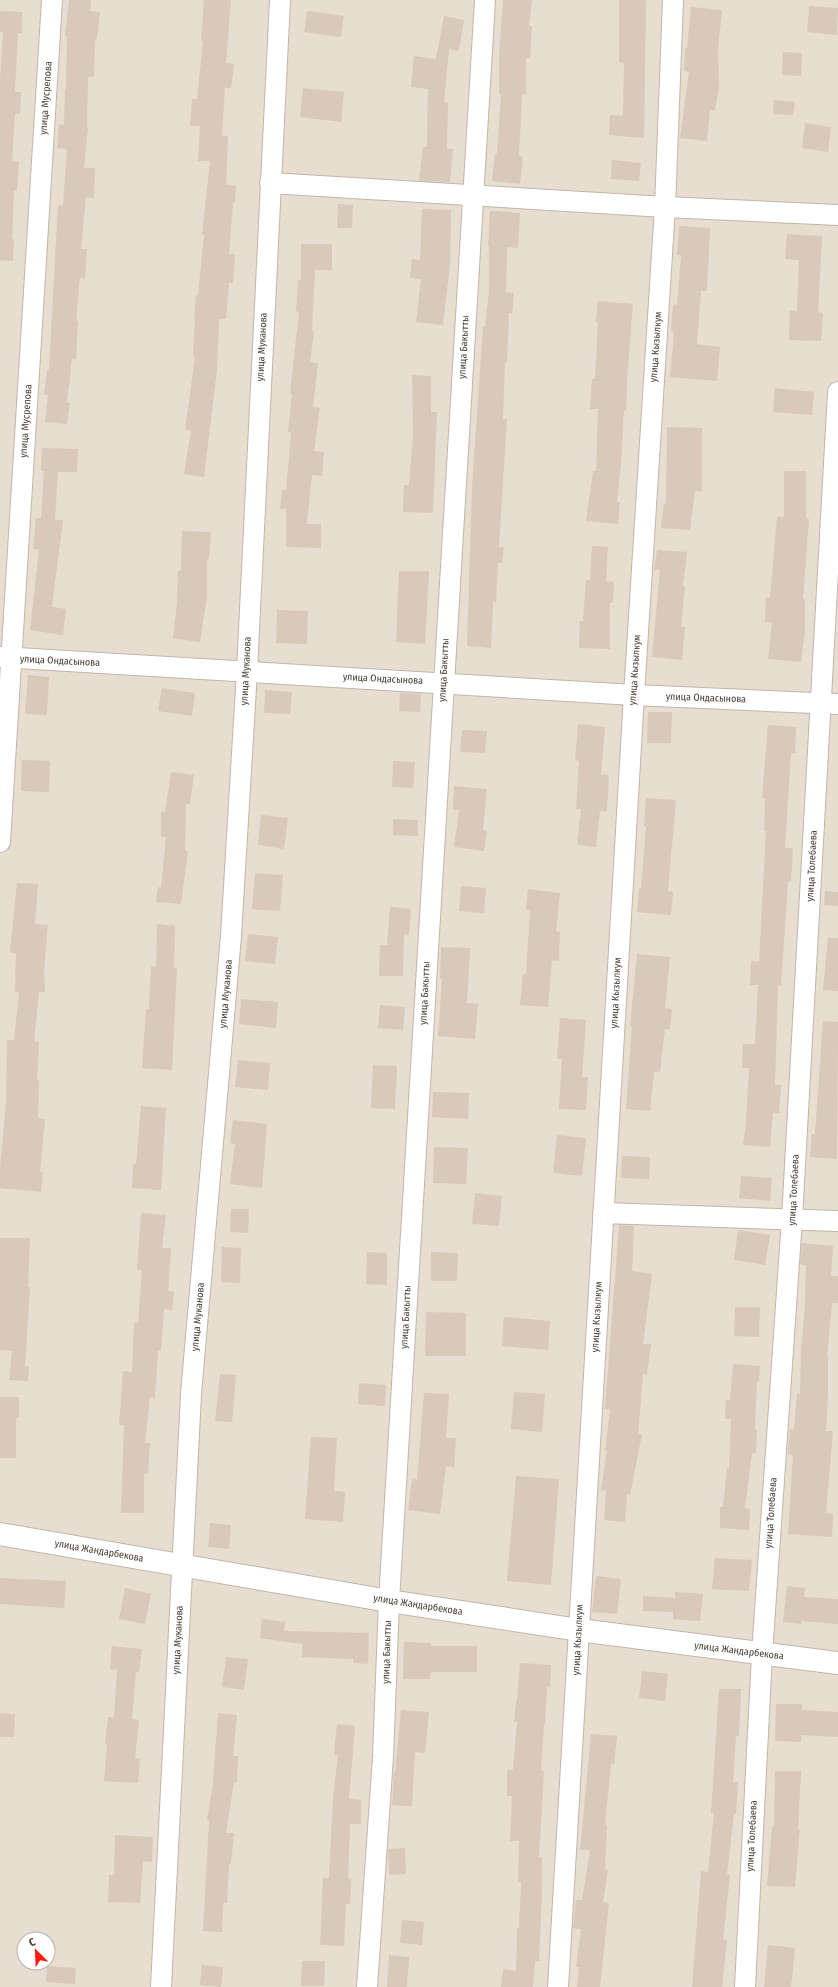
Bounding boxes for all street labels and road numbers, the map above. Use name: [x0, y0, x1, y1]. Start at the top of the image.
street label: улица Мусрепова: [37, 61, 55, 135]
street label: улица Кызылкум: [648, 311, 664, 383]
street label: улица Муканова: [254, 312, 270, 382]
street label: улица Бакытты: [456, 315, 472, 379]
street label: улица Мусрепова: [17, 384, 35, 458]
street label: улица Кызылкум: [627, 634, 643, 706]
street label: улица Муканова: [238, 636, 254, 706]
street label: улица Бакытты: [436, 638, 452, 702]
street label: улица Ондасынова: [20, 653, 101, 669]
street label: улица Ондасынова: [343, 671, 424, 687]
street label: улица Ондасынова: [666, 691, 746, 705]
street label: улица Толебаева: [804, 830, 820, 902]
street label: улица Кызылкум: [608, 957, 624, 1029]
street label: улица Муканова: [217, 959, 235, 1029]
street label: улица Бакытты: [417, 961, 433, 1025]
street label: улица Толебаева: [786, 1154, 802, 1226]
street label: улица Кызылкум: [589, 1281, 605, 1353]
street label: улица Муканова: [189, 1282, 207, 1352]
street label: улица Бакытты: [398, 1285, 414, 1349]
street label: улица Толебаева: [763, 1477, 779, 1549]
street label: улица Жандарбекова: [54, 1537, 144, 1565]
street label: улица Жандарбекова: [373, 1592, 464, 1618]
street label: улица Кызылкум: [570, 1604, 586, 1676]
street label: улица Муканова: [170, 1605, 186, 1675]
street label: улица Бакытты: [380, 1620, 394, 1684]
street label: улица Жандарбекова: [694, 1640, 785, 1662]
street label: улица Толебаева: [744, 1800, 760, 1872]

